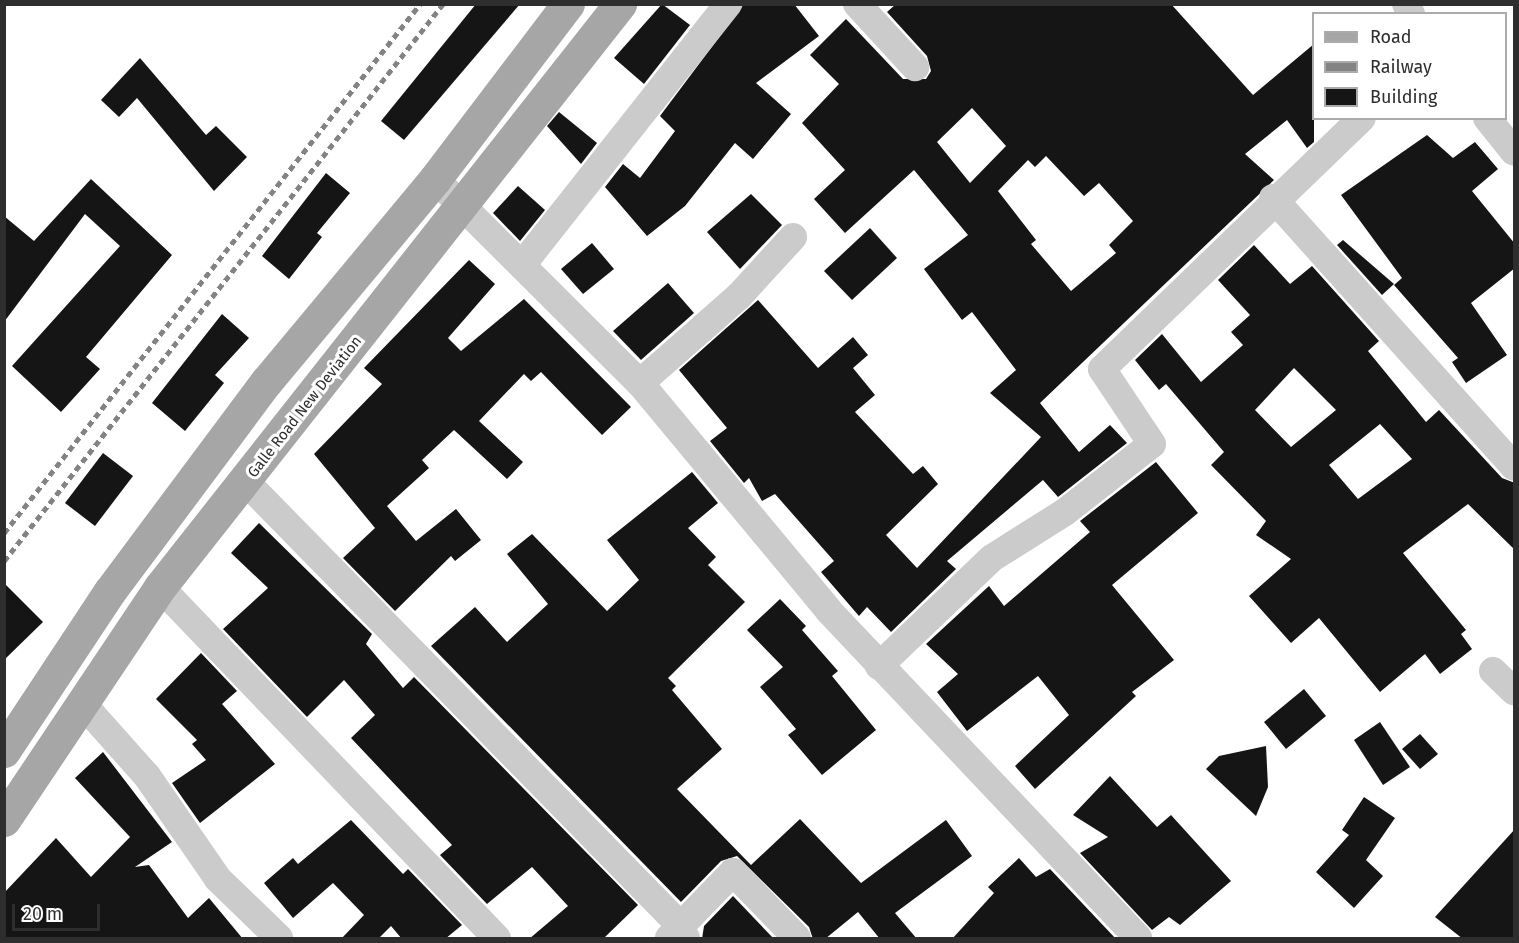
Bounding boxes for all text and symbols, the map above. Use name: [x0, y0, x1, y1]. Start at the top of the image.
legend: [1312, 12, 1507, 120]
text: Road: [1370, 26, 1412, 48]
text: Railway: [1370, 56, 1432, 78]
text: Building: [1370, 86, 1437, 108]
street label: Galle Road New Deviation: [244, 333, 366, 481]
scale bar: [15, 892, 104, 930]
text: 20 m: [23, 903, 62, 925]

